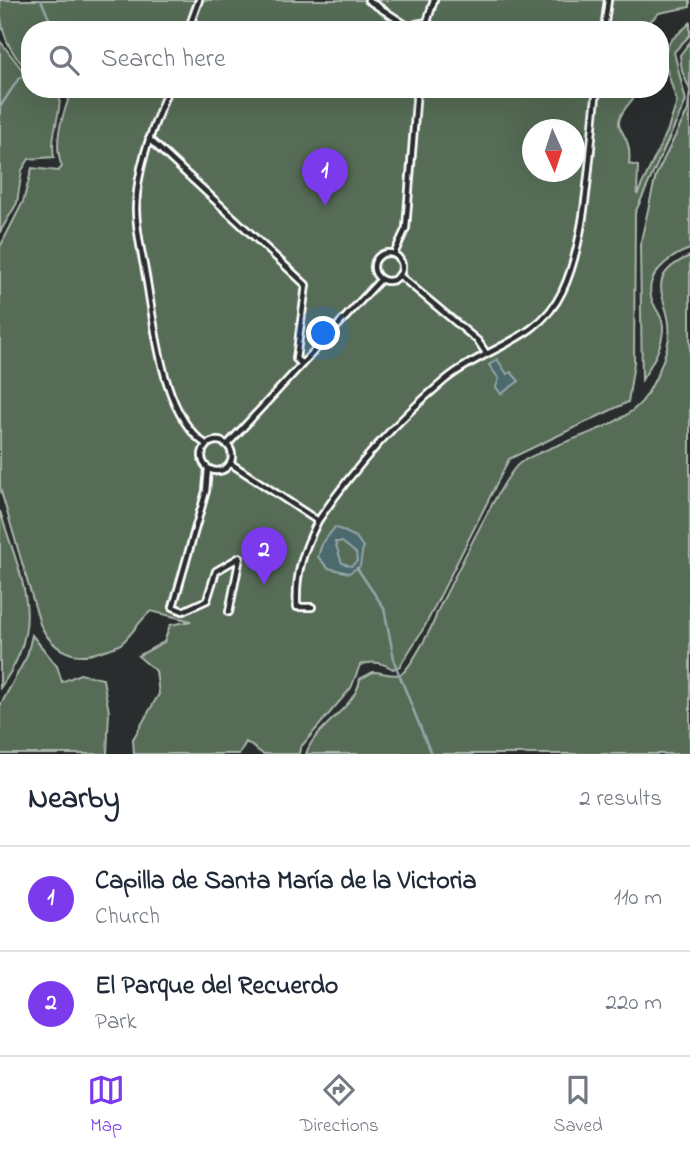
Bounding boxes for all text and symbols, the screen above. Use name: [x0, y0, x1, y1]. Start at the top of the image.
search box: [21, 21, 669, 98]
icon: search: [45, 41, 83, 79]
text: Search here: [101, 41, 226, 79]
north arrow: [522, 119, 585, 182]
pin: 1: [302, 148, 348, 206]
your location: [306, 316, 340, 350]
pin: 2: [241, 527, 287, 585]
text: Nearby: [28, 778, 120, 822]
text: 2 results: [579, 783, 662, 816]
text: Capilla de Santa María de la Victoria: [95, 863, 477, 901]
text: 1: [47, 882, 55, 915]
text: 110 m: [614, 882, 662, 915]
text: Church: [95, 901, 160, 934]
text: El Parque del Recuerdo: [95, 968, 338, 1006]
text: 2: [45, 987, 57, 1020]
text: 220 m: [606, 987, 662, 1020]
text: Park: [95, 1006, 137, 1039]
tab: Map: [87, 1071, 125, 1140]
tab: Directions: [300, 1071, 379, 1140]
tab: Saved: [553, 1071, 603, 1140]

